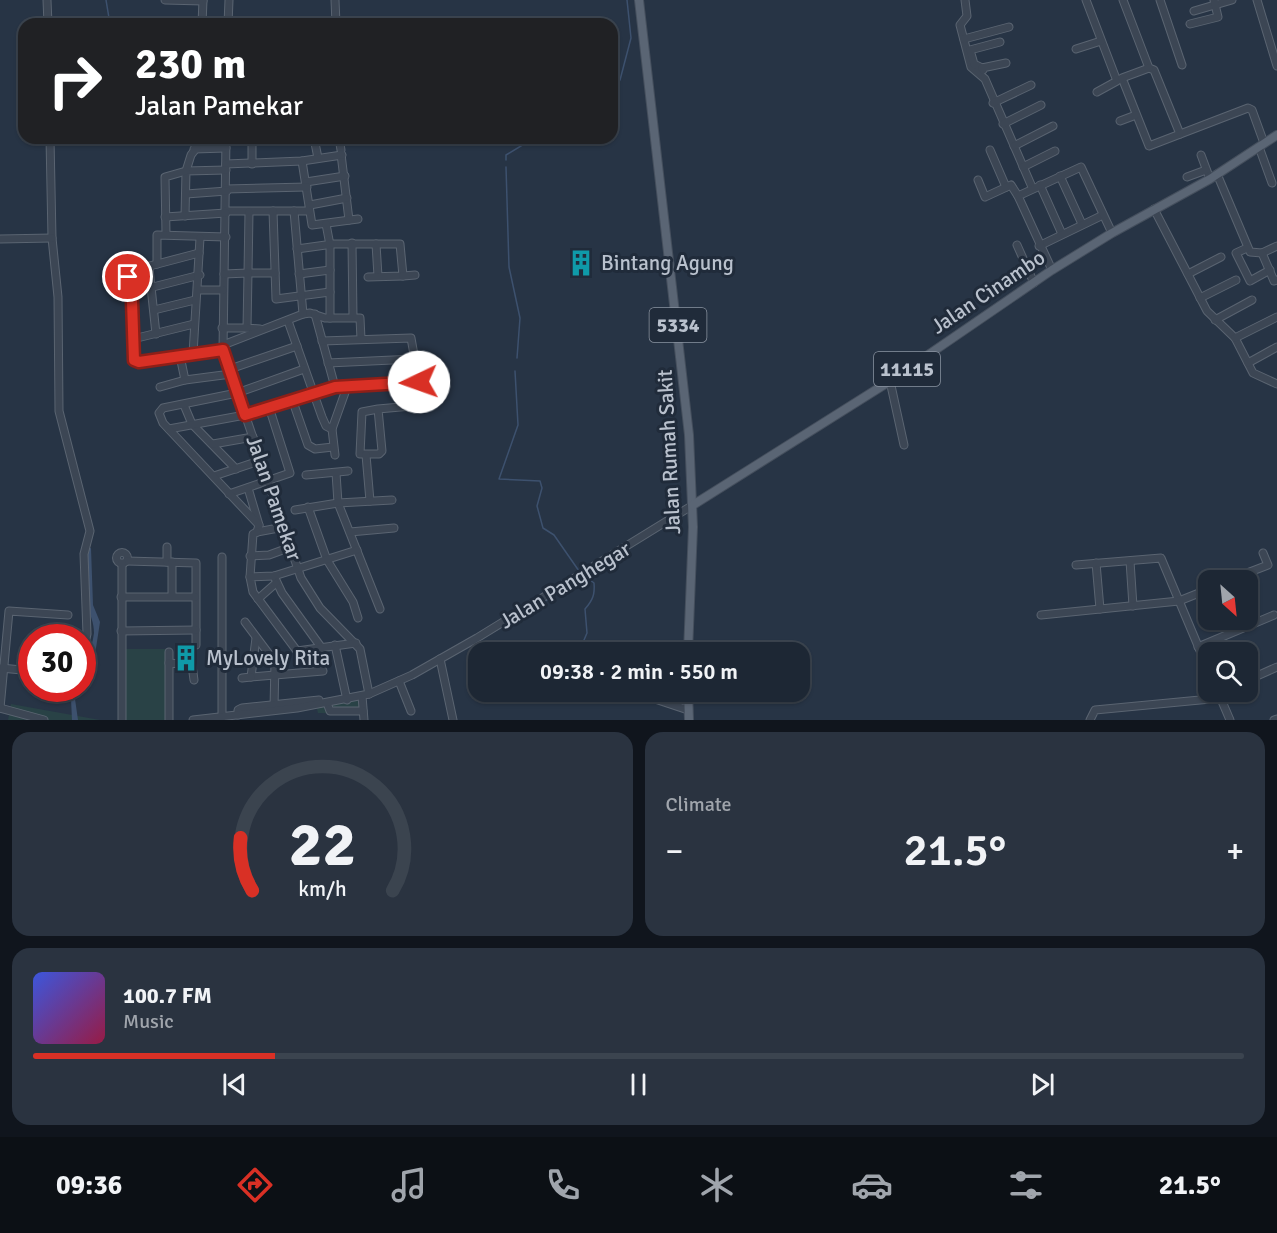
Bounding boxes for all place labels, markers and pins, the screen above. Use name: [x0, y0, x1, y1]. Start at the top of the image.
building icon: Bintang Agung: [566, 248, 596, 278]
place label: Bintang Agung: [601, 250, 734, 276]
pin: [102, 251, 153, 302]
building icon: MyLovely Rita: [171, 643, 201, 673]
place label: MyLovely Rita: [206, 645, 330, 671]

